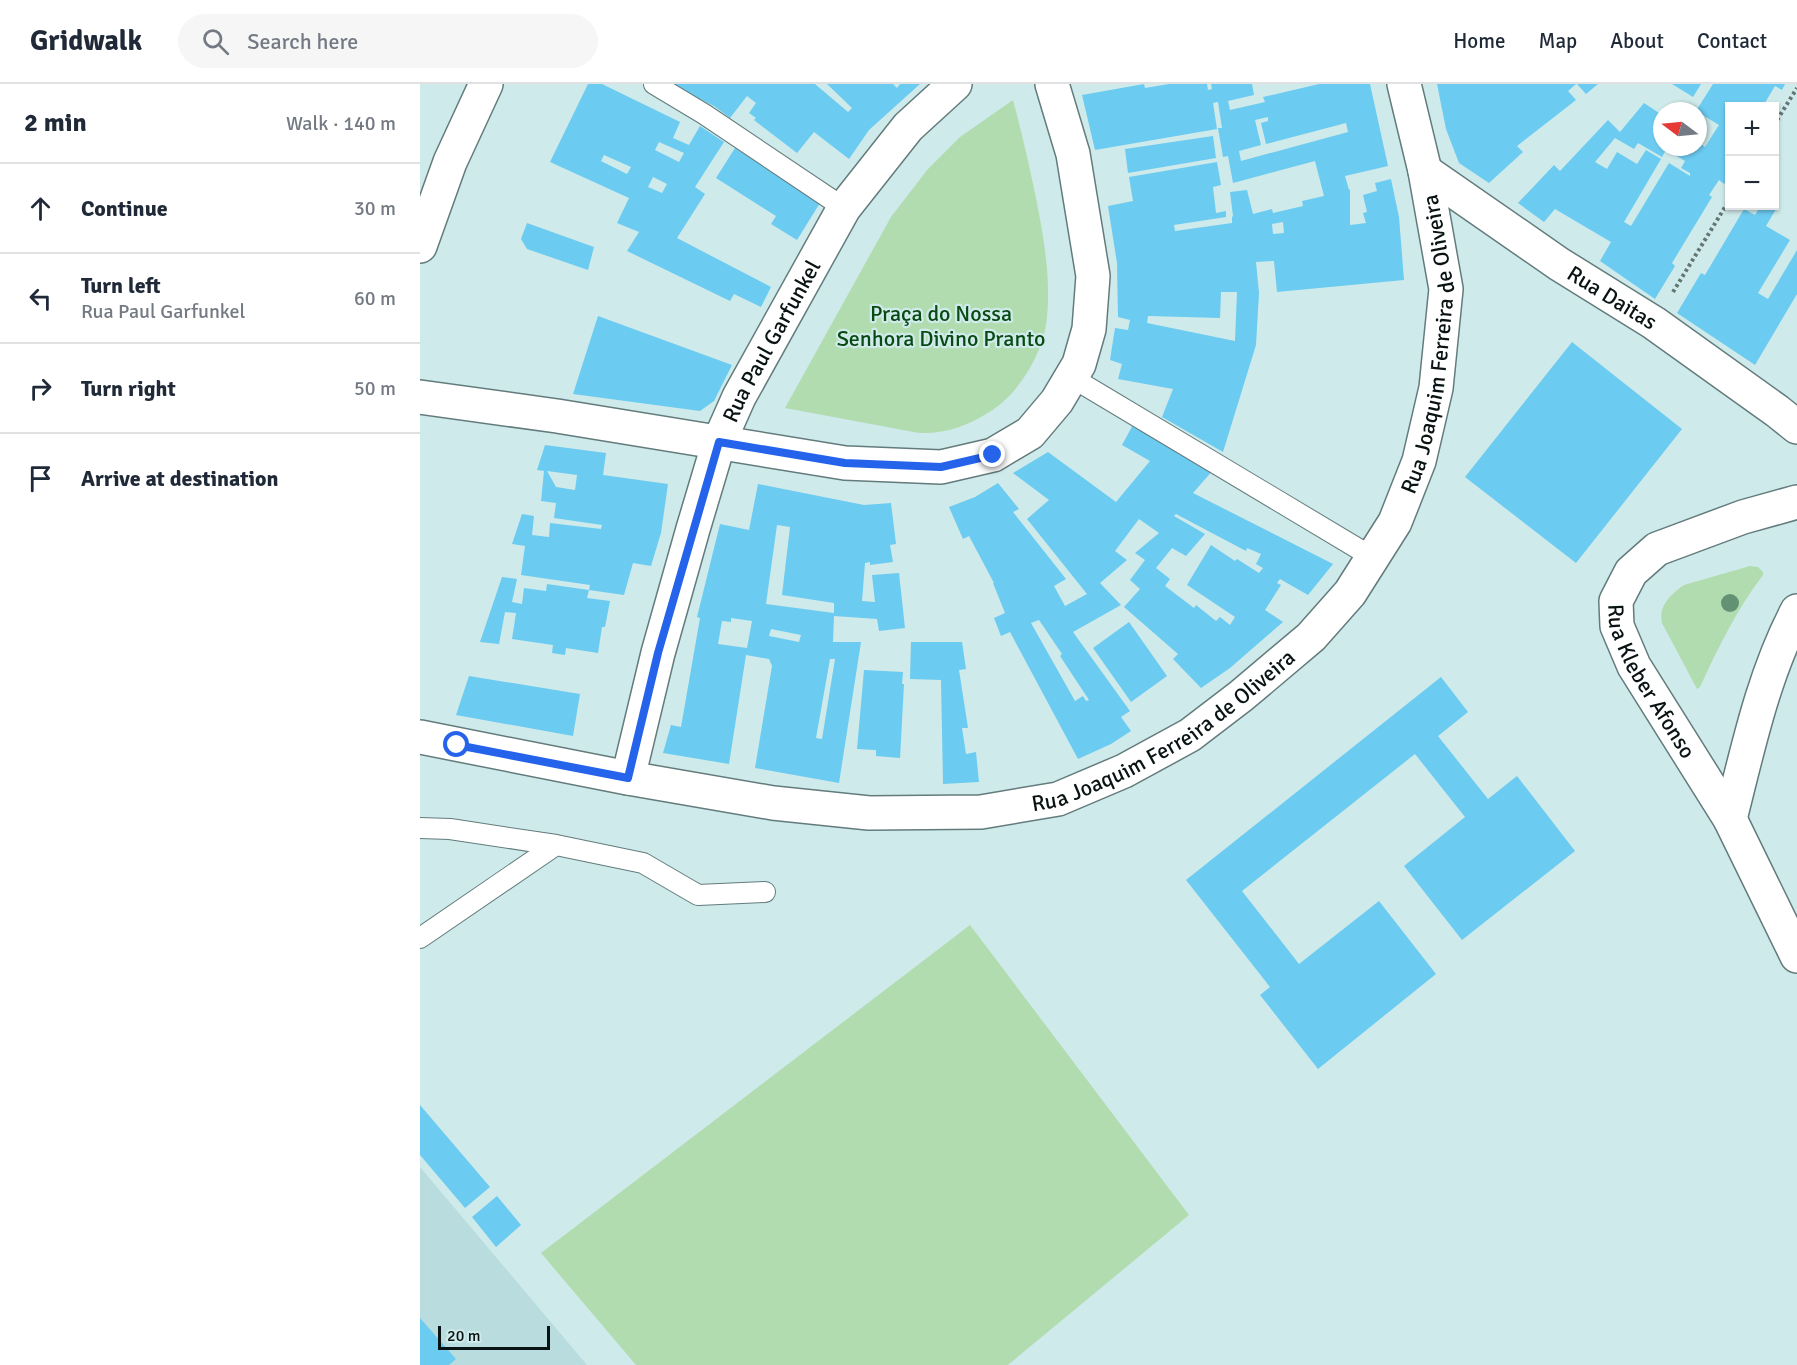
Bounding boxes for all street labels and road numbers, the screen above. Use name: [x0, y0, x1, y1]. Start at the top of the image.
street label: Rua Joaquim Ferreira de Oliveira: [1394, 193, 1460, 497]
street label: Rua Paul Garfunkel: [716, 255, 826, 426]
street label: Rua Daitas: [1563, 259, 1662, 335]
street label: Rua Kleber Afonso: [1603, 604, 1702, 763]
street label: Rua Joaquim Ferreira de Oliveira: [1030, 643, 1300, 817]

